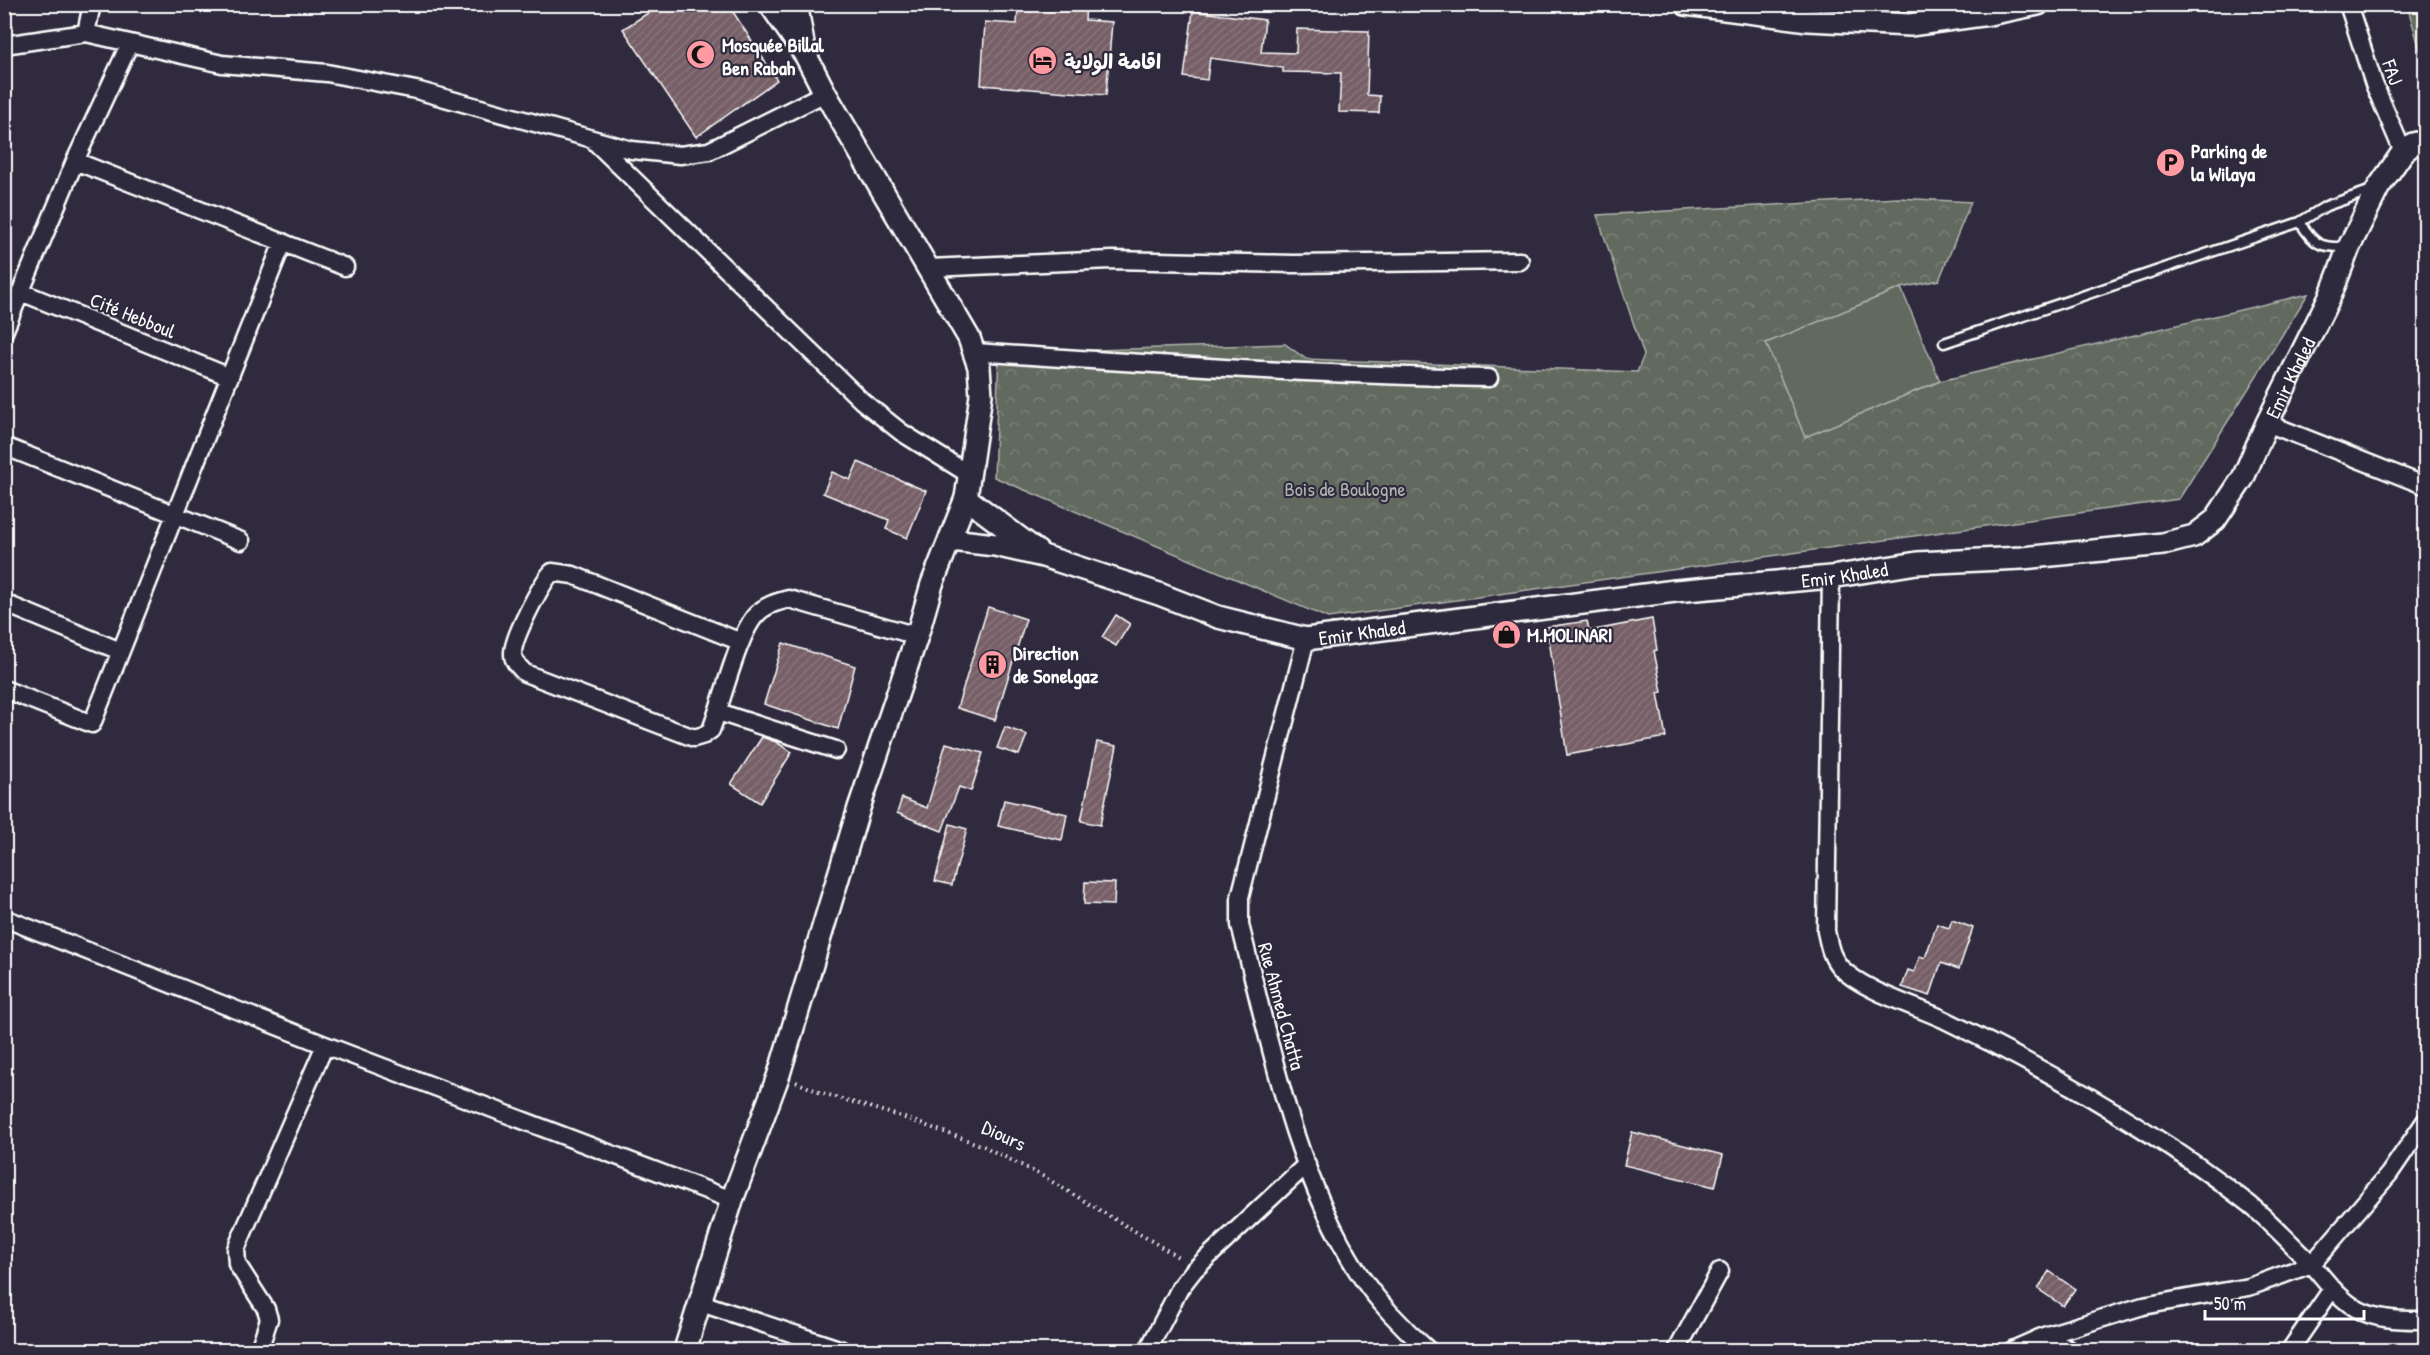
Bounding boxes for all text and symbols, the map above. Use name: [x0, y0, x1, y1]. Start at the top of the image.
place label: Mosquée Billal Ben Rabah: [722, 31, 825, 81]
mosque icon: Mosquée Billal Ben Rabah: [685, 39, 717, 71]
hotel icon: اقامة الولاية: [1027, 45, 1059, 77]
place label: اقامة الولاية: [1064, 48, 1161, 76]
street label: FAJ: [2376, 55, 2410, 88]
place label: Parking de la Wilaya: [2191, 137, 2267, 188]
parking icon: Parking de la Wilaya: [2154, 146, 2186, 178]
street label: Cité Hebboul: [86, 286, 180, 345]
street label: Emir Khaled: [2258, 332, 2321, 423]
park label: Bois de Boulogne: [1285, 475, 1405, 502]
street label: Emir Khaled: [1800, 554, 1890, 593]
street label: Emir Khaled: [1317, 613, 1407, 651]
shop icon: M.MOLINARI: [1490, 618, 1522, 650]
place label: M.MOLINARI: [1527, 621, 1613, 648]
place label: Direction de Sonelgaz: [1013, 639, 1099, 690]
building icon: Direction de Sonelgaz: [976, 648, 1008, 680]
street label: Rue Ahmed Chatta: [1252, 939, 1312, 1073]
street label: Diours: [978, 1113, 1031, 1157]
scale bar: [2205, 1283, 2364, 1321]
text: 50 m: [2214, 1291, 2246, 1316]

